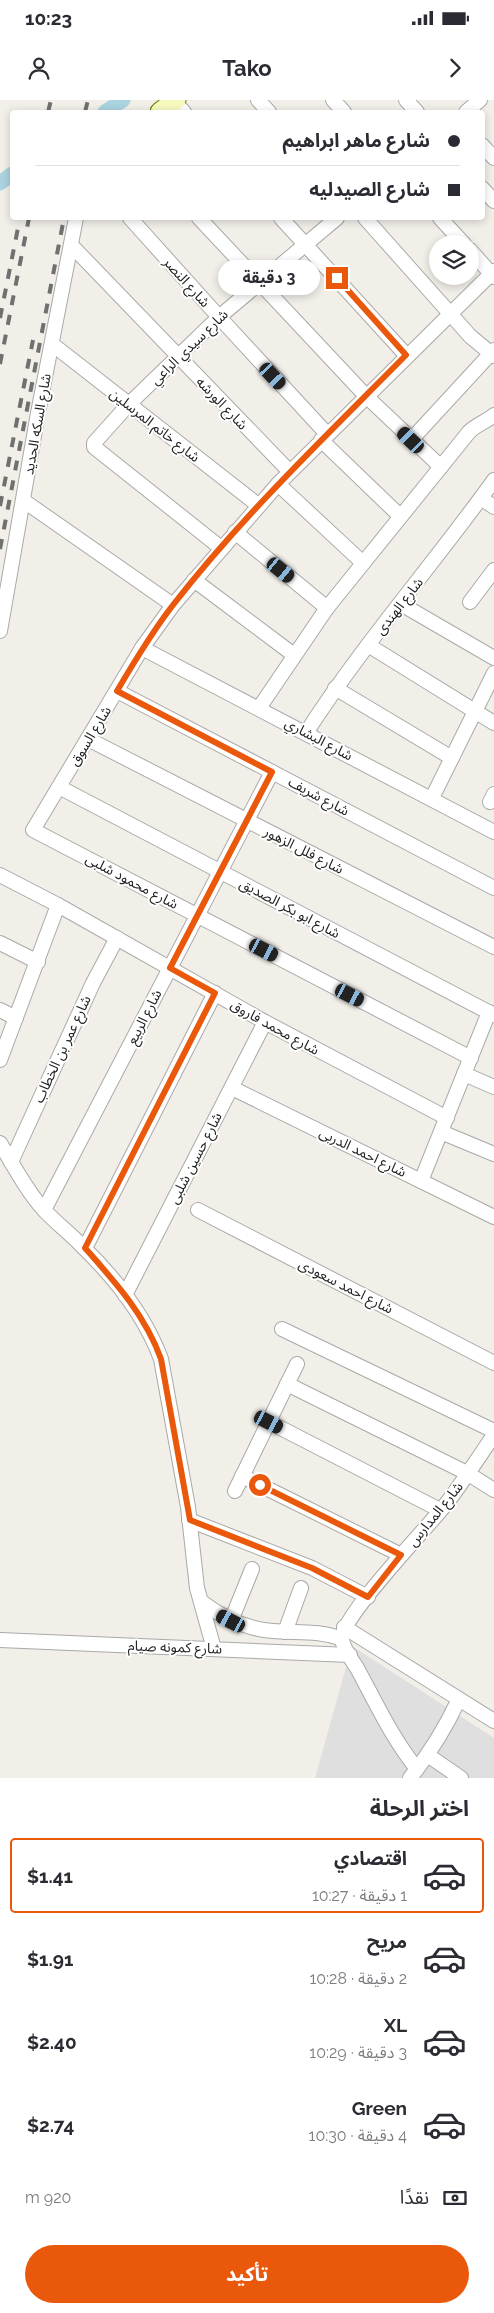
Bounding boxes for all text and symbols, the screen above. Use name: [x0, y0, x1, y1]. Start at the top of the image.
text: 10:23: [25, 7, 72, 29]
icon: person: [25, 54, 53, 82]
icon: forward: [441, 54, 469, 82]
text: Tako: [222, 55, 272, 81]
text: شارع ماهر ابراهيم: [282, 129, 430, 151]
text: شارع الصيدليه: [309, 178, 430, 200]
map controls: [429, 235, 479, 285]
button: layers: [429, 235, 479, 285]
street label: شارع النصر: [158, 253, 214, 312]
callout: 3 دقيقة: [217, 260, 320, 296]
route end: [326, 267, 348, 289]
text: 3 دقيقة: [242, 268, 296, 287]
street label: شارع سيدي الراعي: [147, 306, 233, 390]
car: [257, 360, 288, 392]
street label: شارع السكه الحديد: [20, 372, 57, 476]
street label: شارع الورشه: [191, 373, 251, 435]
street label: شارع خاتم المرسلين: [105, 385, 203, 467]
car: [394, 424, 427, 456]
car: [264, 555, 297, 585]
street label: شارع الهندى: [372, 574, 429, 639]
street label: شارع السوق: [66, 703, 117, 770]
street label: شارع البشاري: [281, 714, 356, 766]
street label: شارع شريف: [284, 773, 352, 821]
street label: شارع فلل الزهور: [259, 823, 346, 880]
street label: شارع محمود شلبى: [82, 850, 181, 915]
street label: شارع ابو بكر الصديق: [236, 875, 343, 944]
car: [247, 937, 280, 963]
car: [333, 982, 366, 1008]
street label: شارع الربيع: [123, 987, 167, 1048]
street label: شارع عمر بن الخطاب: [30, 993, 97, 1106]
street label: شارع محمد فاروق: [226, 996, 322, 1061]
street label: شارع حسين شلبى: [165, 1110, 228, 1208]
street label: شارع احمد الدربى: [316, 1124, 409, 1183]
street label: شارع احمد سعودى: [295, 1255, 396, 1319]
car: [252, 1409, 285, 1435]
route start: [249, 1474, 271, 1496]
street label: شارع المدارس: [404, 1479, 468, 1551]
car: [214, 1607, 247, 1635]
street label: شارع كمونه صيام: [128, 1637, 222, 1660]
text: اختر الرحلة: [370, 1795, 469, 1821]
text: اقتصادي: [334, 1847, 407, 1869]
icon: car: [422, 1853, 467, 1898]
text: $1.41: [27, 1865, 73, 1887]
text: 1 دقيقة · 10:27: [312, 1886, 407, 1905]
text: مريح: [367, 1930, 407, 1952]
icon: car: [422, 1936, 467, 1981]
text: $1.91: [27, 1948, 73, 1970]
text: 2 دقيقة · 10:28: [309, 1969, 407, 1988]
text: XL: [384, 2014, 407, 2036]
icon: car: [422, 2019, 467, 2064]
text: $2.40: [27, 2031, 77, 2053]
text: 3 دقيقة · 10:29: [309, 2043, 407, 2062]
text: Green: [352, 2097, 407, 2119]
icon: car: [422, 2102, 467, 2147]
text: $2.74: [27, 2114, 74, 2136]
text: 4 دقيقة · 10:30: [309, 2126, 407, 2145]
icon: cash: [441, 2184, 469, 2212]
text: نقدًا: [400, 2186, 429, 2208]
text: 920 m: [25, 2188, 71, 2207]
button: تأكيد: [25, 2245, 469, 2303]

